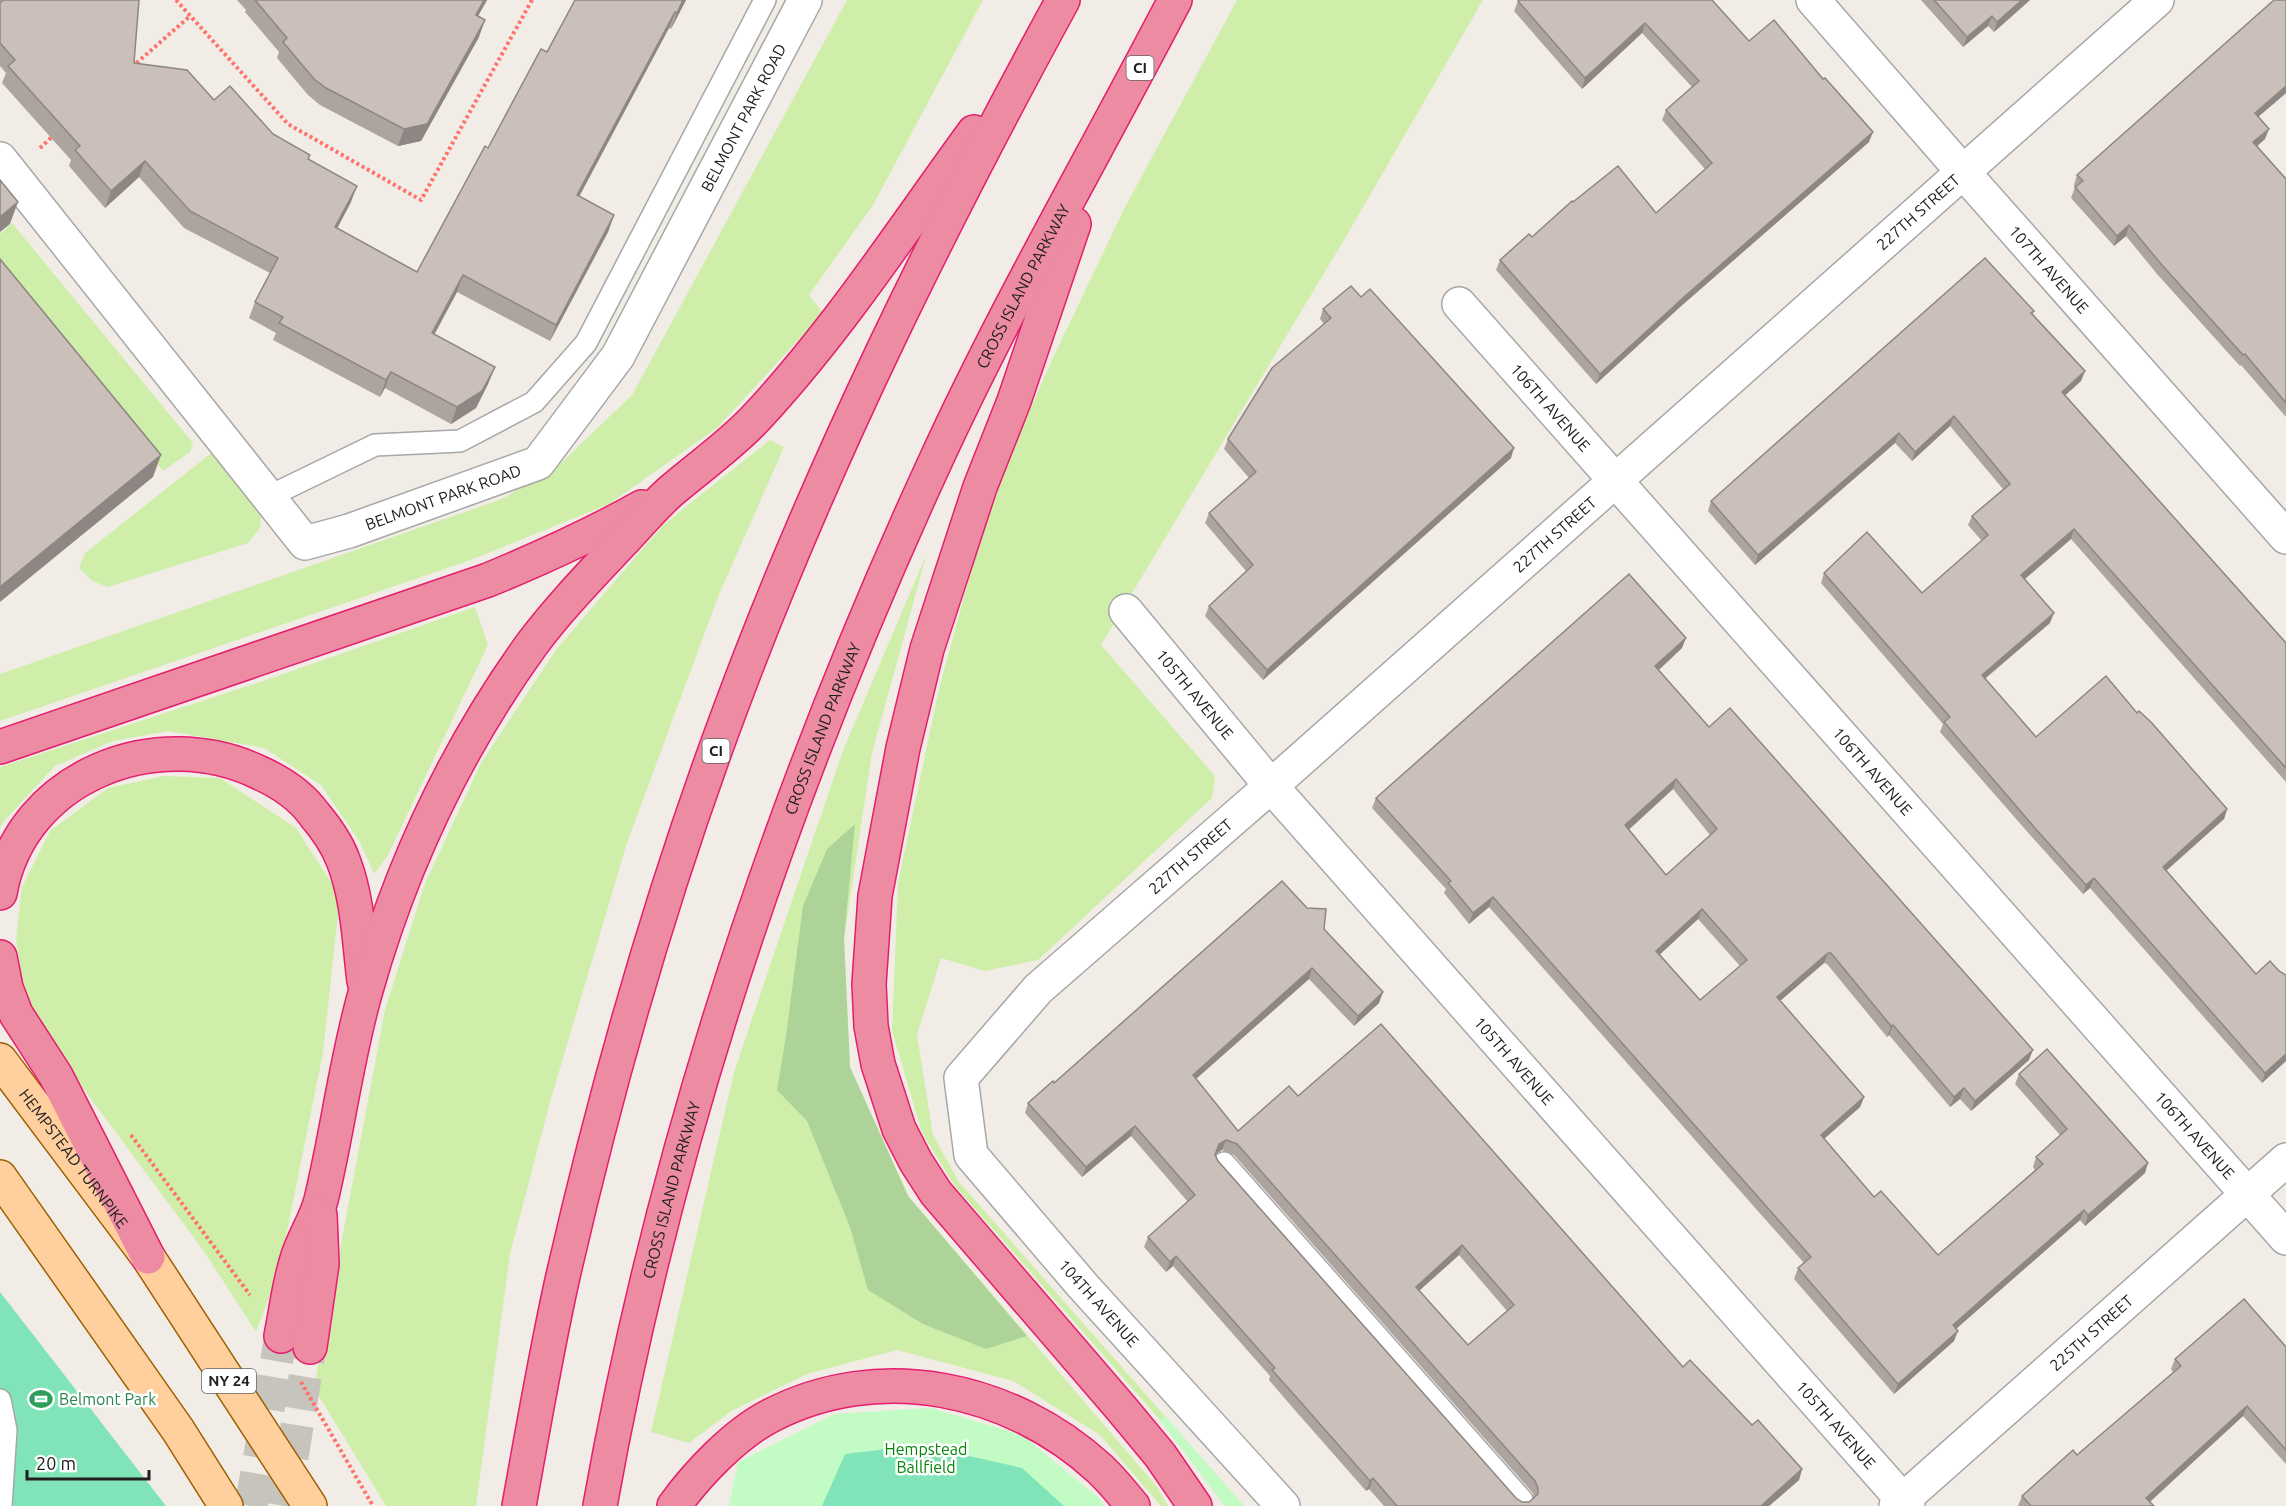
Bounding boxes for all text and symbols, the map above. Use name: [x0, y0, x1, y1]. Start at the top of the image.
street label: BELMONT PARK ROAD: [697, 40, 790, 194]
road number: CI: [1126, 56, 1154, 80]
street label: 227TH STREET: [1873, 170, 1963, 254]
street label: CROSS ISLAND PARKWAY: [972, 200, 1074, 371]
street label: 107TH AVENUE: [2006, 222, 2093, 317]
street label: 106TH AVENUE: [1507, 360, 1594, 455]
street label: BELMONT PARK ROAD: [363, 461, 523, 533]
street label: 227TH STREET: [1509, 493, 1600, 576]
street label: CROSS ISLAND PARKWAY: [781, 639, 864, 817]
street label: 105TH AVENUE: [1153, 646, 1237, 743]
street label: 106TH AVENUE: [1829, 724, 1916, 819]
road number: CI: [702, 739, 730, 763]
street label: 227TH STREET: [1145, 815, 1236, 898]
street label: 105TH AVENUE: [1471, 1013, 1558, 1108]
street label: HEMPSTEAD TURNPIKE: [16, 1085, 132, 1231]
street label: 106TH AVENUE: [2151, 1088, 2238, 1183]
street label: CROSS ISLAND PARKWAY: [639, 1098, 704, 1281]
street label: 104TH AVENUE: [1055, 1256, 1143, 1350]
street label: 225TH STREET: [2046, 1291, 2137, 1374]
road number: NY 24: [202, 1369, 256, 1393]
street label: 105TH AVENUE: [1793, 1377, 1880, 1472]
sports icon: Belmont Park: [28, 1386, 54, 1412]
place label: Belmont Park: [59, 1390, 156, 1408]
park label: Hempstead Ballfield: [885, 1440, 967, 1476]
scale bar: [27, 1443, 148, 1481]
text: 20 m: [36, 1453, 76, 1473]

